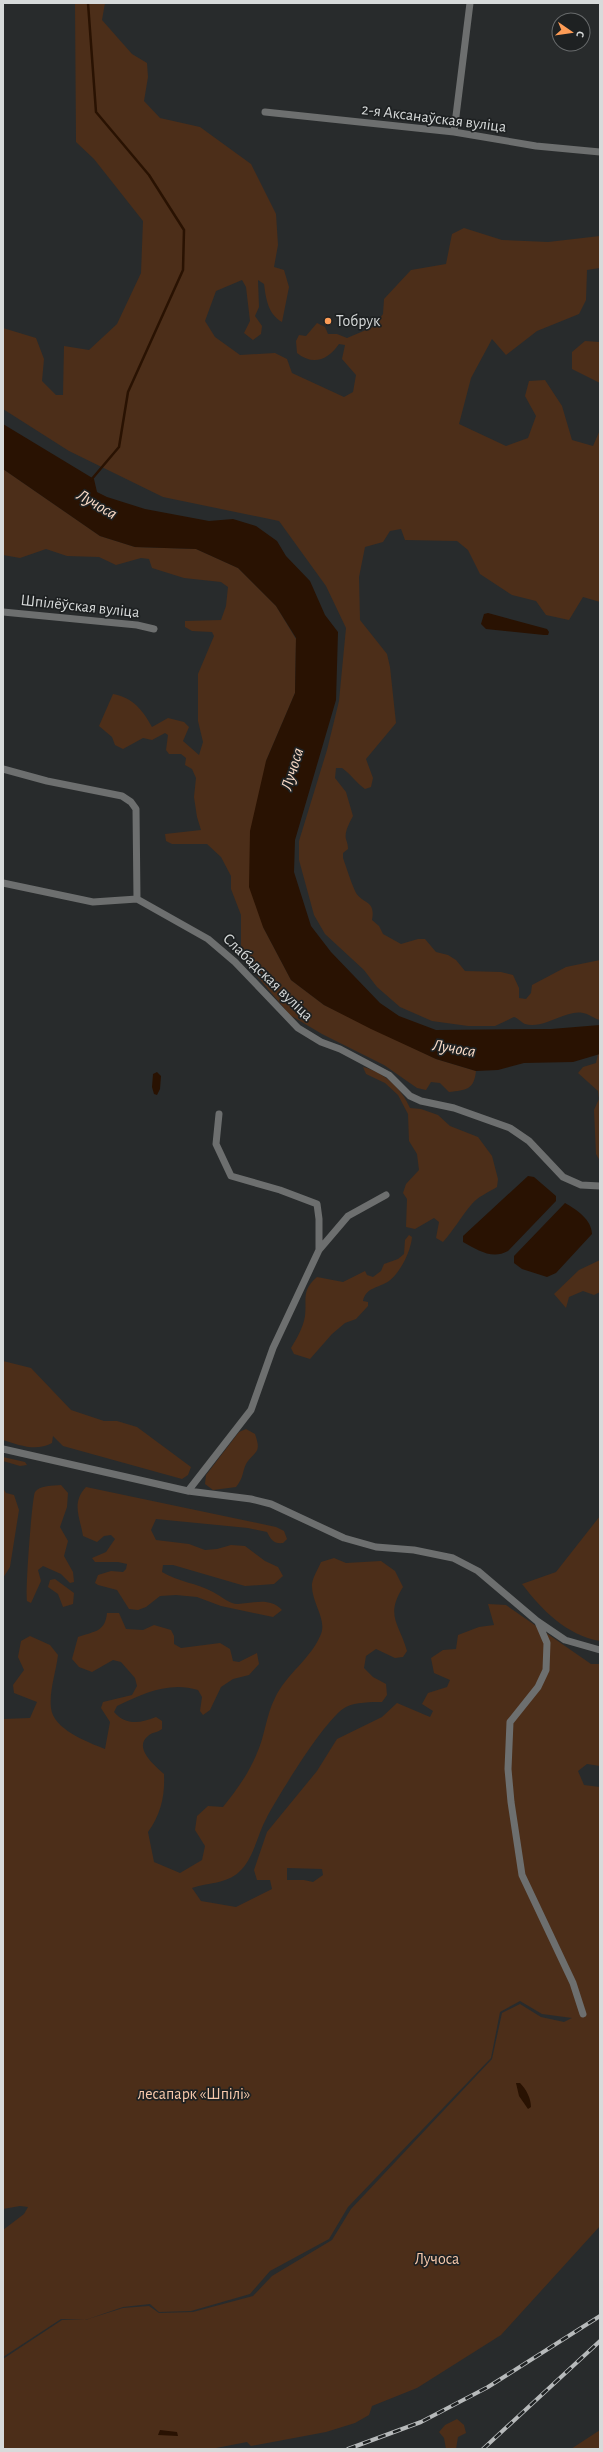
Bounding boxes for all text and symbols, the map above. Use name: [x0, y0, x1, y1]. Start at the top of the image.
north arrow: [551, 12, 591, 52]
text: С: [574, 30, 586, 38]
street label: 2-я Аксанаўская вуліца: [361, 101, 507, 136]
place label: Тобрук: [336, 313, 381, 330]
marker: Тобрук: [323, 316, 333, 326]
water label: Лучоса: [73, 485, 120, 522]
street label: Шпілёўская вуліца: [20, 592, 140, 621]
water label: Лучоса: [277, 746, 306, 793]
street label: Слабадская вуліца: [219, 930, 316, 1025]
water label: Лучоса: [430, 1036, 477, 1060]
park label: лесапарк «Шпілі»: [138, 2086, 250, 2102]
park label: Лучоса: [415, 2251, 459, 2268]

